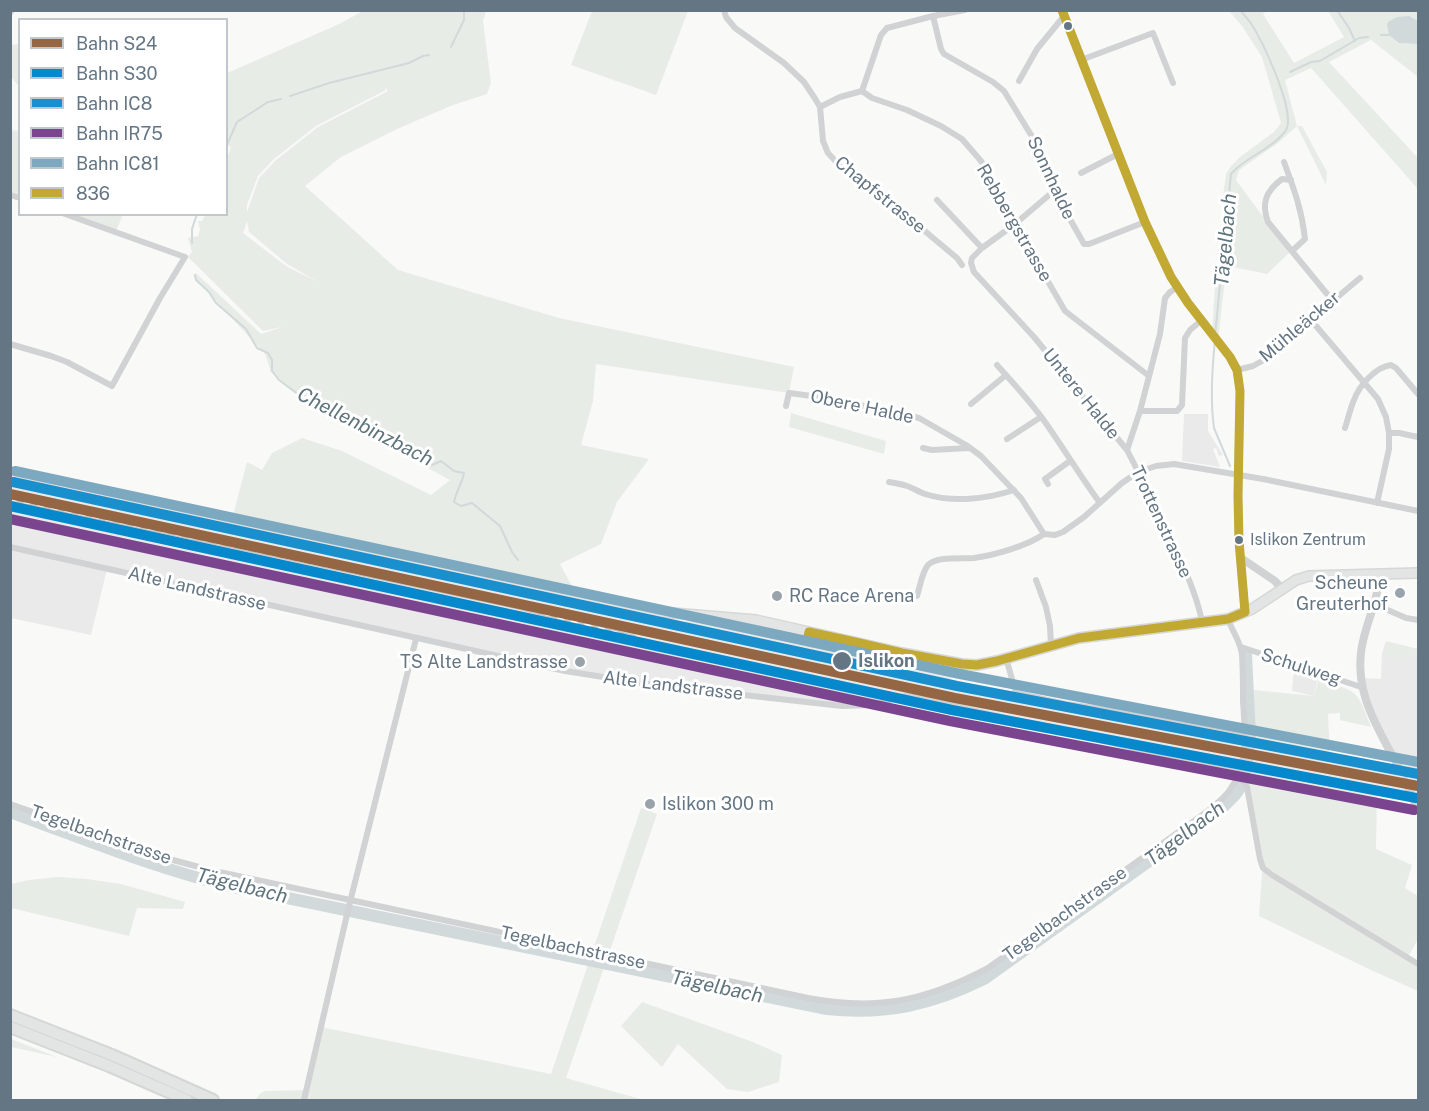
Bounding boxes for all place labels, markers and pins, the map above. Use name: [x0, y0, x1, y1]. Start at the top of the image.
unlabelled marker: [1062, 20, 1074, 32]
place label: Islikon Zentrum: [1250, 530, 1366, 550]
marker: Islikon Zentrum: [1233, 534, 1245, 546]
place label: Scheune Greuterhof: [1296, 572, 1388, 614]
place label: RC Race Arena: [789, 585, 914, 607]
marker: Scheune Greuterhof: [1393, 586, 1407, 600]
marker: RC Race Arena: [770, 589, 784, 603]
marker: Islikon: [831, 650, 853, 672]
place label: Islikon: [858, 650, 915, 672]
place label: TS Alte Landstrasse: [400, 651, 568, 673]
marker: TS Alte Landstrasse: [573, 655, 587, 669]
place label: Islikon 300 m: [662, 793, 774, 815]
marker: Islikon 300 m: [643, 797, 657, 811]

